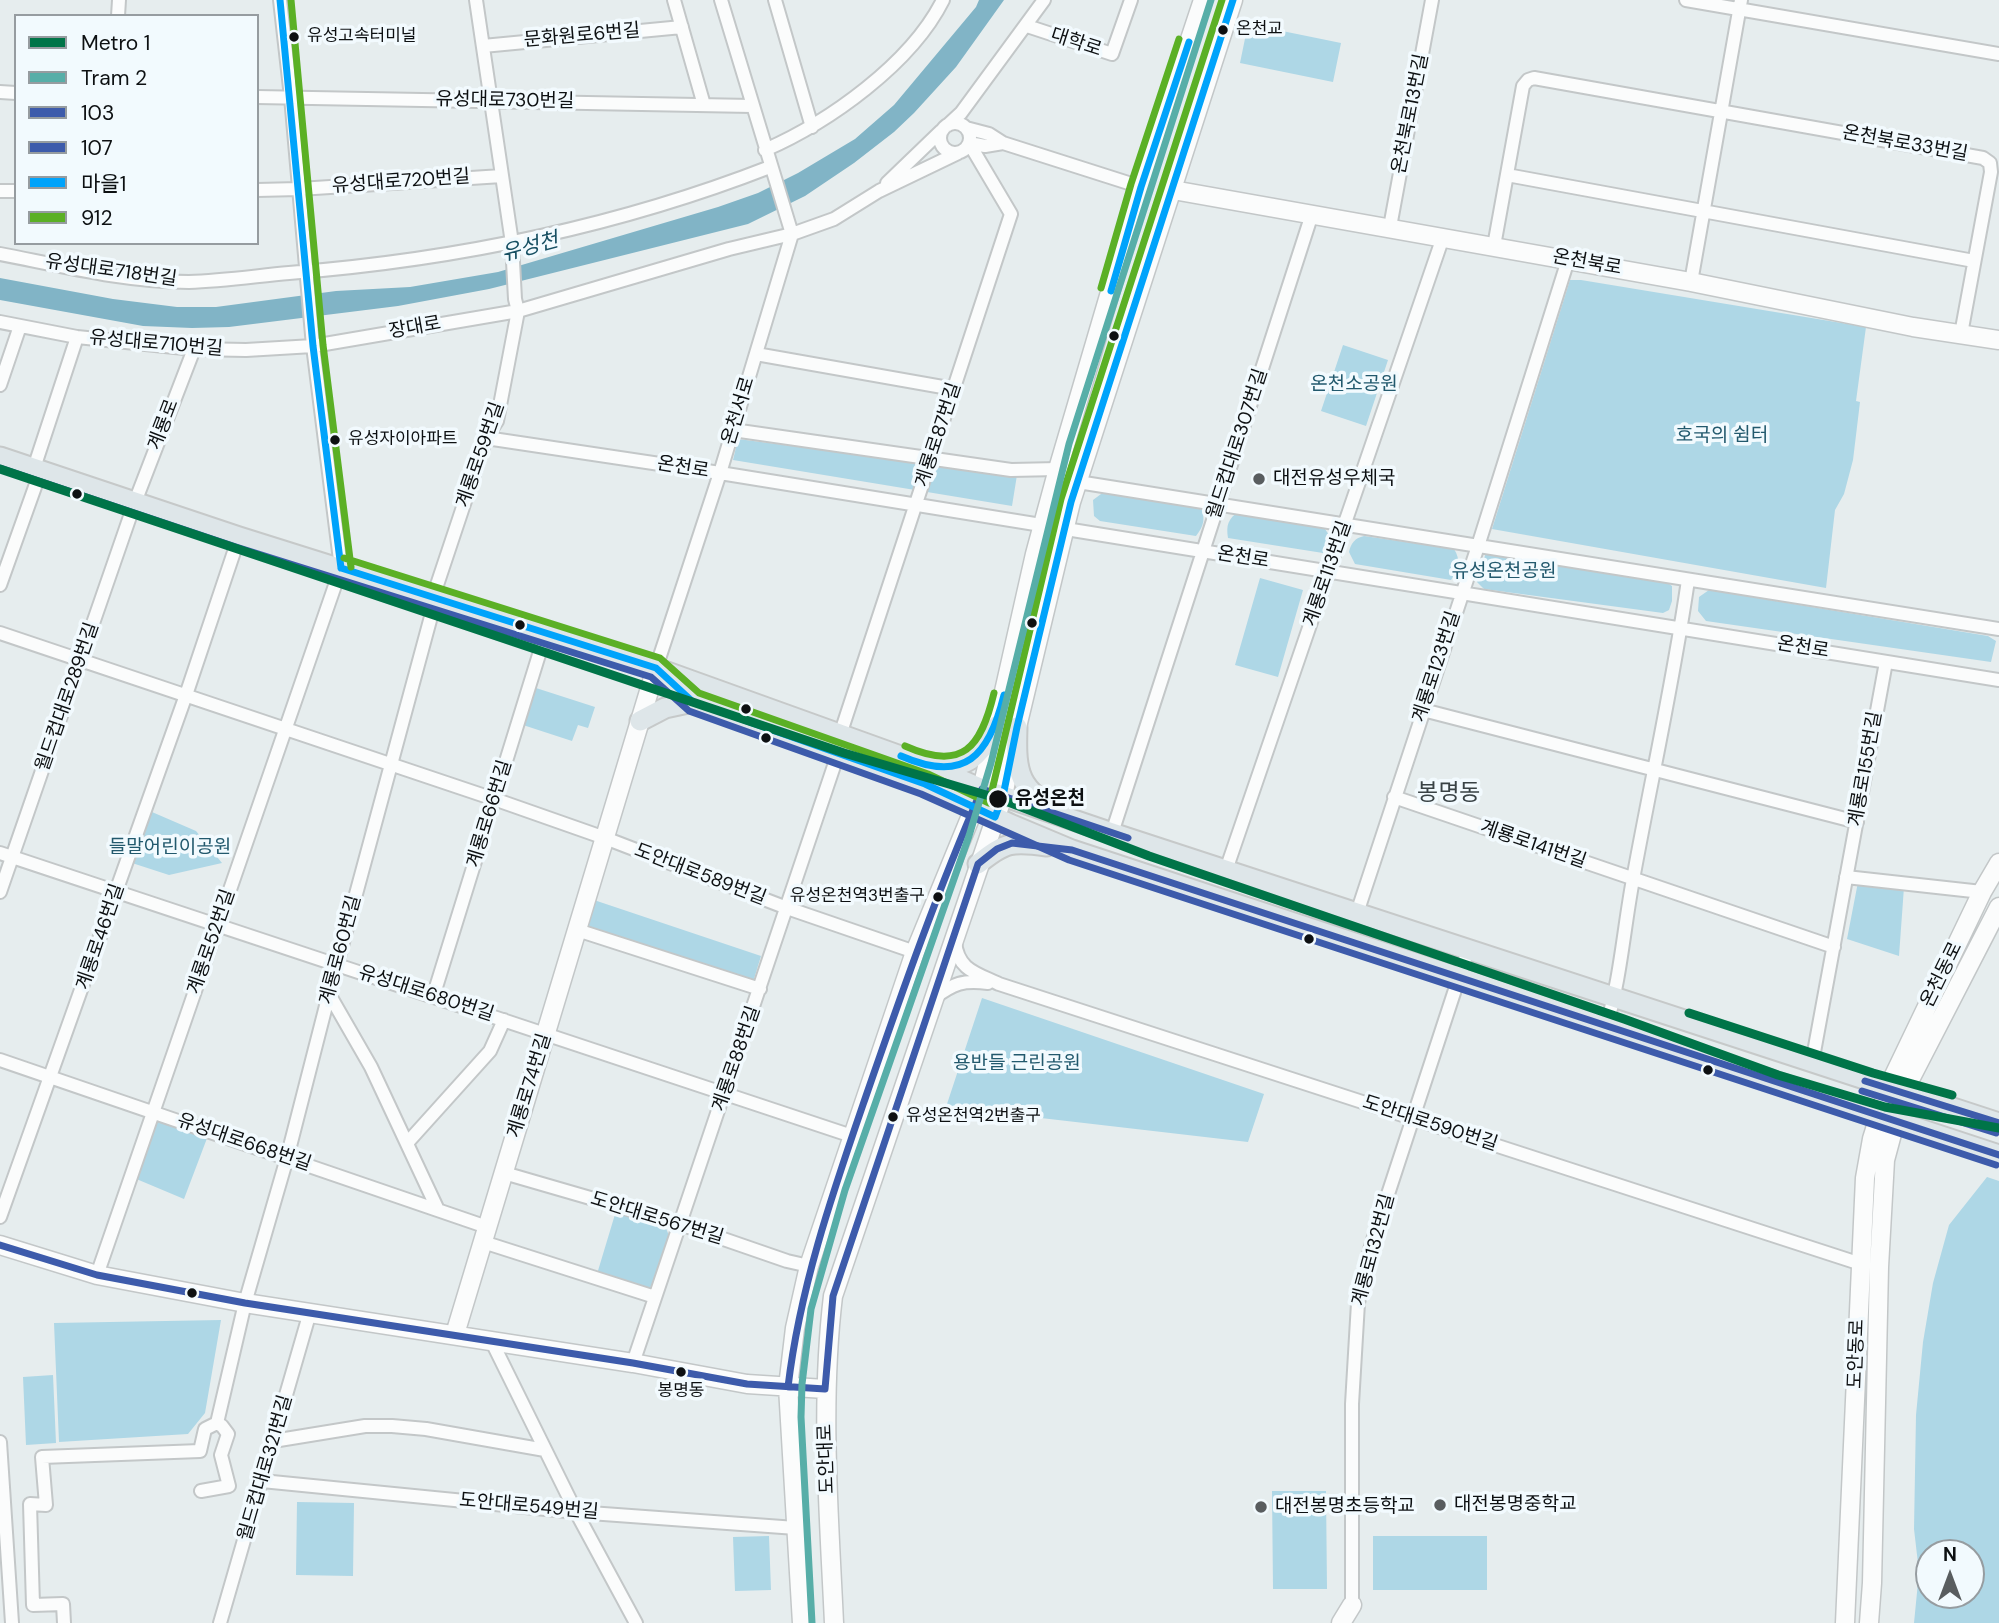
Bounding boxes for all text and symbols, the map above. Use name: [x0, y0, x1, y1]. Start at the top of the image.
legend: [14, 14, 259, 245]
street label: 문화원로6번길: [523, 20, 641, 52]
place label: 온천교: [1236, 20, 1283, 40]
marker: 온천교: [1216, 23, 1230, 37]
street label: 대학로: [1048, 24, 1104, 62]
place label: 유성고속터미널: [307, 27, 416, 47]
text: Metro 1: [81, 29, 150, 57]
marker: 유성고속터미널: [287, 30, 301, 44]
street label: 온천북로13번길: [1388, 52, 1434, 176]
text: Tram 2: [81, 64, 147, 92]
street label: 유성대로730번길: [435, 88, 575, 114]
text: 103: [81, 99, 114, 127]
street label: 온천북로33번길: [1840, 122, 1970, 166]
text: 107: [81, 134, 113, 162]
street label: 유성대로720번길: [331, 166, 471, 198]
text: 마을1: [81, 170, 126, 198]
text: 912: [81, 204, 112, 232]
water label: 유성천: [499, 228, 561, 268]
street label: 온천북로: [1551, 246, 1623, 280]
street label: 유성대로718번길: [44, 250, 178, 292]
street label: 장대로: [387, 312, 443, 344]
street label: 유성대로710번길: [88, 327, 224, 361]
unlabelled marker: [1107, 329, 1121, 343]
street label: 월드컵대로307번길: [1203, 366, 1273, 522]
street label: 온천서로: [718, 374, 760, 448]
park label: 온천소공원: [1310, 374, 1398, 396]
street label: 계룡로87번길: [911, 380, 967, 490]
street label: 계룡로: [144, 396, 184, 454]
street label: 계룡로59번길: [452, 399, 510, 511]
park label: 호국의 쉼터: [1676, 425, 1768, 447]
place label: 유성자이아파트: [348, 430, 457, 450]
marker: 유성자이아파트: [328, 433, 342, 447]
street label: 온천로: [655, 453, 711, 483]
place label: 대전유성우체국: [1273, 468, 1395, 490]
marker: 대전유성우체국: [1251, 471, 1267, 487]
unlabelled marker: [70, 487, 84, 501]
street label: 계룡로113번길: [1299, 518, 1357, 630]
street label: 온천로: [1215, 543, 1271, 573]
park label: 유성온천공원: [1452, 561, 1556, 583]
street label: 계룡로123번길: [1408, 609, 1466, 725]
unlabelled marker: [1025, 616, 1039, 630]
unlabelled marker: [513, 618, 527, 632]
street label: 월드컵대로289번길: [32, 620, 104, 774]
street label: 온천로: [1775, 633, 1831, 663]
unlabelled marker: [739, 702, 753, 716]
street label: 계룡로155번길: [1845, 710, 1887, 828]
unlabelled marker: [759, 731, 773, 745]
street label: 계룡로66번길: [463, 757, 517, 871]
district label: 봉명동: [1417, 780, 1481, 808]
marker: 유성온천: [987, 788, 1009, 810]
place label: 유성온천: [1015, 788, 1085, 810]
street label: 계룡로141번길: [1477, 816, 1589, 874]
park label: 들말어린이공원: [109, 837, 231, 859]
street label: 도안대로589번길: [631, 839, 769, 911]
street label: 계룡로46번길: [72, 881, 130, 993]
street label: 계룡로52번길: [183, 886, 241, 998]
place label: 유성온천역3번출구: [790, 887, 925, 907]
marker: 유성온천역3번출구: [931, 890, 945, 904]
street label: 계룡로60번길: [315, 893, 367, 1007]
unlabelled marker: [1302, 932, 1316, 946]
street label: 온천동로: [1916, 939, 1968, 1011]
street label: 유성대로680번길: [355, 961, 497, 1027]
street label: 계룡로88번길: [708, 1003, 766, 1115]
street label: 계룡로74번길: [503, 1031, 557, 1141]
park label: 용반들 근린공원: [953, 1053, 1081, 1075]
unlabelled marker: [1701, 1063, 1715, 1077]
street label: 도안대로590번길: [1360, 1091, 1500, 1157]
place label: 유성온천역2번출구: [906, 1107, 1041, 1127]
street label: 유성대로668번길: [174, 1109, 314, 1177]
marker: 유성온천역2번출구: [886, 1110, 900, 1124]
street label: 도안대로567번길: [588, 1188, 726, 1250]
street label: 계룡로132번길: [1348, 1191, 1400, 1309]
unlabelled marker: [185, 1286, 199, 1300]
street label: 도안동로: [1844, 1319, 1870, 1389]
marker: 봉명동: [674, 1365, 688, 1379]
place label: 봉명동: [658, 1382, 704, 1402]
street label: 월드컵대로321번길: [234, 1393, 298, 1543]
street label: 도안대로: [814, 1424, 840, 1494]
street label: 도안대로549번길: [458, 1490, 600, 1524]
place label: 대전봉명중학교: [1454, 1494, 1576, 1516]
place label: 대전봉명초등학교: [1275, 1496, 1415, 1518]
marker: 대전봉명중학교: [1432, 1497, 1448, 1513]
marker: 대전봉명초등학교: [1253, 1499, 1269, 1515]
north arrow: [1915, 1539, 1985, 1609]
text: N: [1943, 1542, 1957, 1567]

